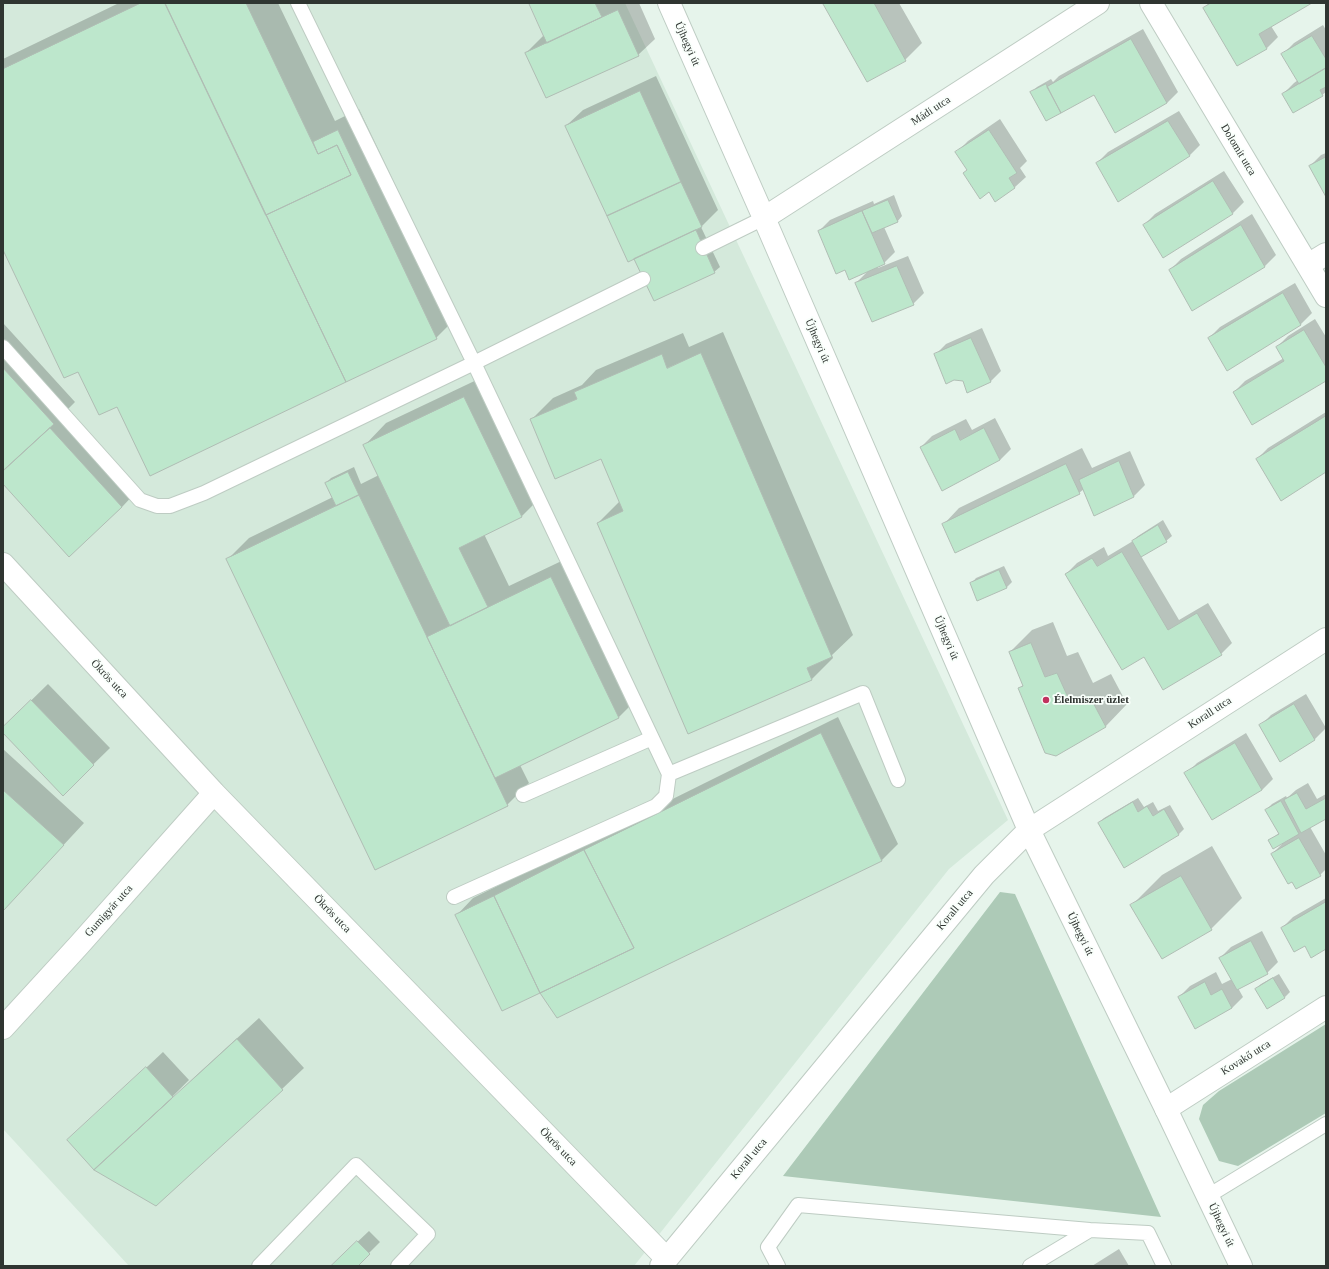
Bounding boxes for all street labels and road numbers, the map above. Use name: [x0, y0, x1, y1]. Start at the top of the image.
street label: Újhegyi út: [671, 20, 703, 68]
street label: Mádi utca: [909, 93, 953, 129]
street label: Dolomit utca: [1217, 122, 1259, 178]
street label: Újhegyi út: [802, 317, 832, 365]
street label: Újhegyi út: [931, 614, 961, 662]
street label: Ökrös utca: [88, 657, 130, 701]
street label: Korall utca: [1186, 694, 1234, 732]
street label: Gumigyár utca: [82, 882, 136, 940]
street label: Korall utca: [934, 887, 976, 933]
street label: Ökrös utca: [311, 892, 353, 936]
street label: Újhegyi út: [1064, 910, 1096, 958]
street label: Kovakő utca: [1219, 1038, 1273, 1078]
street label: Ökrös utca: [537, 1125, 579, 1169]
street label: Korall utca: [728, 1136, 770, 1182]
street label: Újhegyi út: [1205, 1201, 1237, 1249]

